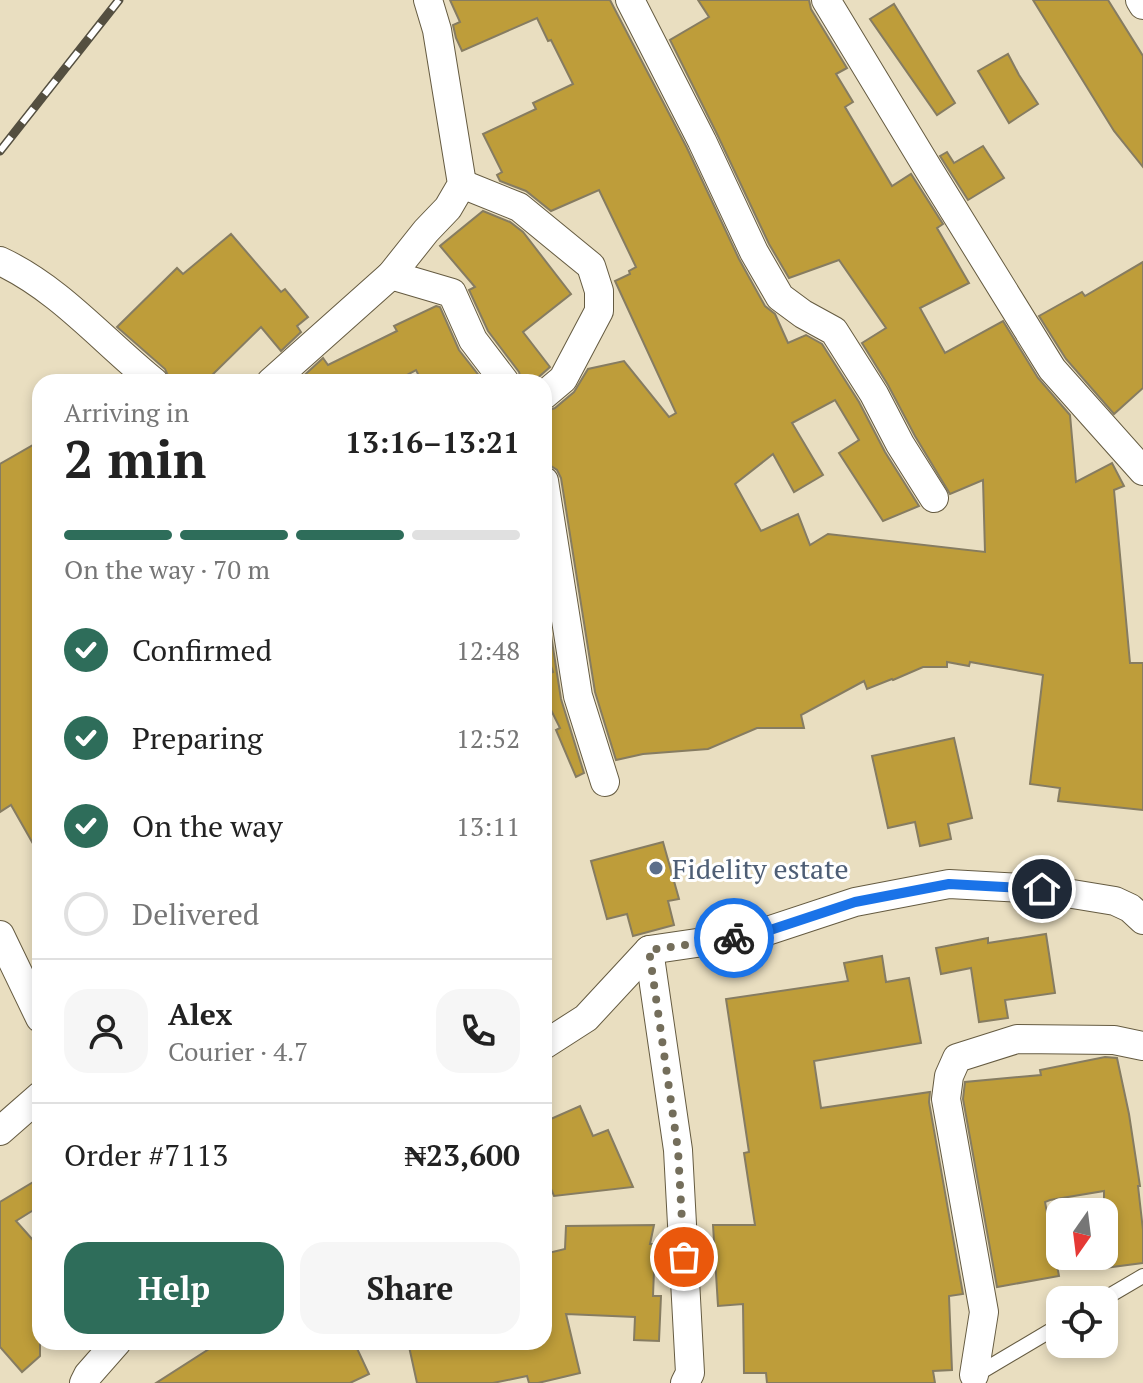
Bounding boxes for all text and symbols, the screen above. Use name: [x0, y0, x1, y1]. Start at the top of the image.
text: Arriving in: [64, 395, 189, 429]
text: 13:16–13:21: [345, 422, 520, 462]
text: 2 min: [64, 424, 206, 493]
text: On the way · 70 m: [64, 552, 270, 586]
icon: check: [64, 628, 108, 672]
text: Confirmed: [132, 630, 272, 670]
text: 12:48: [456, 633, 520, 667]
icon: check: [64, 716, 108, 760]
text: Preparing: [132, 718, 263, 758]
text: 12:52: [456, 721, 520, 755]
icon: check: [64, 804, 108, 848]
text: On the way: [132, 806, 283, 846]
text: 13:11: [456, 809, 520, 843]
place label: Fidelity estate: [672, 850, 849, 887]
pin: [1008, 855, 1076, 923]
marker: Fidelity estate: [647, 859, 665, 877]
icon: home: [1020, 867, 1064, 911]
text: Delivered: [132, 894, 259, 934]
courier: [694, 898, 774, 978]
icon: bike: [712, 916, 756, 960]
button: person: [64, 989, 148, 1073]
button: phone: [436, 989, 520, 1073]
text: Alex: [168, 994, 232, 1034]
text: Courier · 4.7: [168, 1034, 308, 1068]
text: Order #7113: [64, 1135, 228, 1175]
text: ₦23,600: [404, 1135, 520, 1175]
north arrow: [1046, 1198, 1118, 1270]
map controls: [1046, 1198, 1118, 1358]
pin: [650, 1223, 718, 1291]
icon: bag: [662, 1235, 706, 1279]
button: Help: [64, 1242, 284, 1334]
button: Share: [300, 1242, 520, 1334]
button: locate: [1046, 1286, 1118, 1358]

